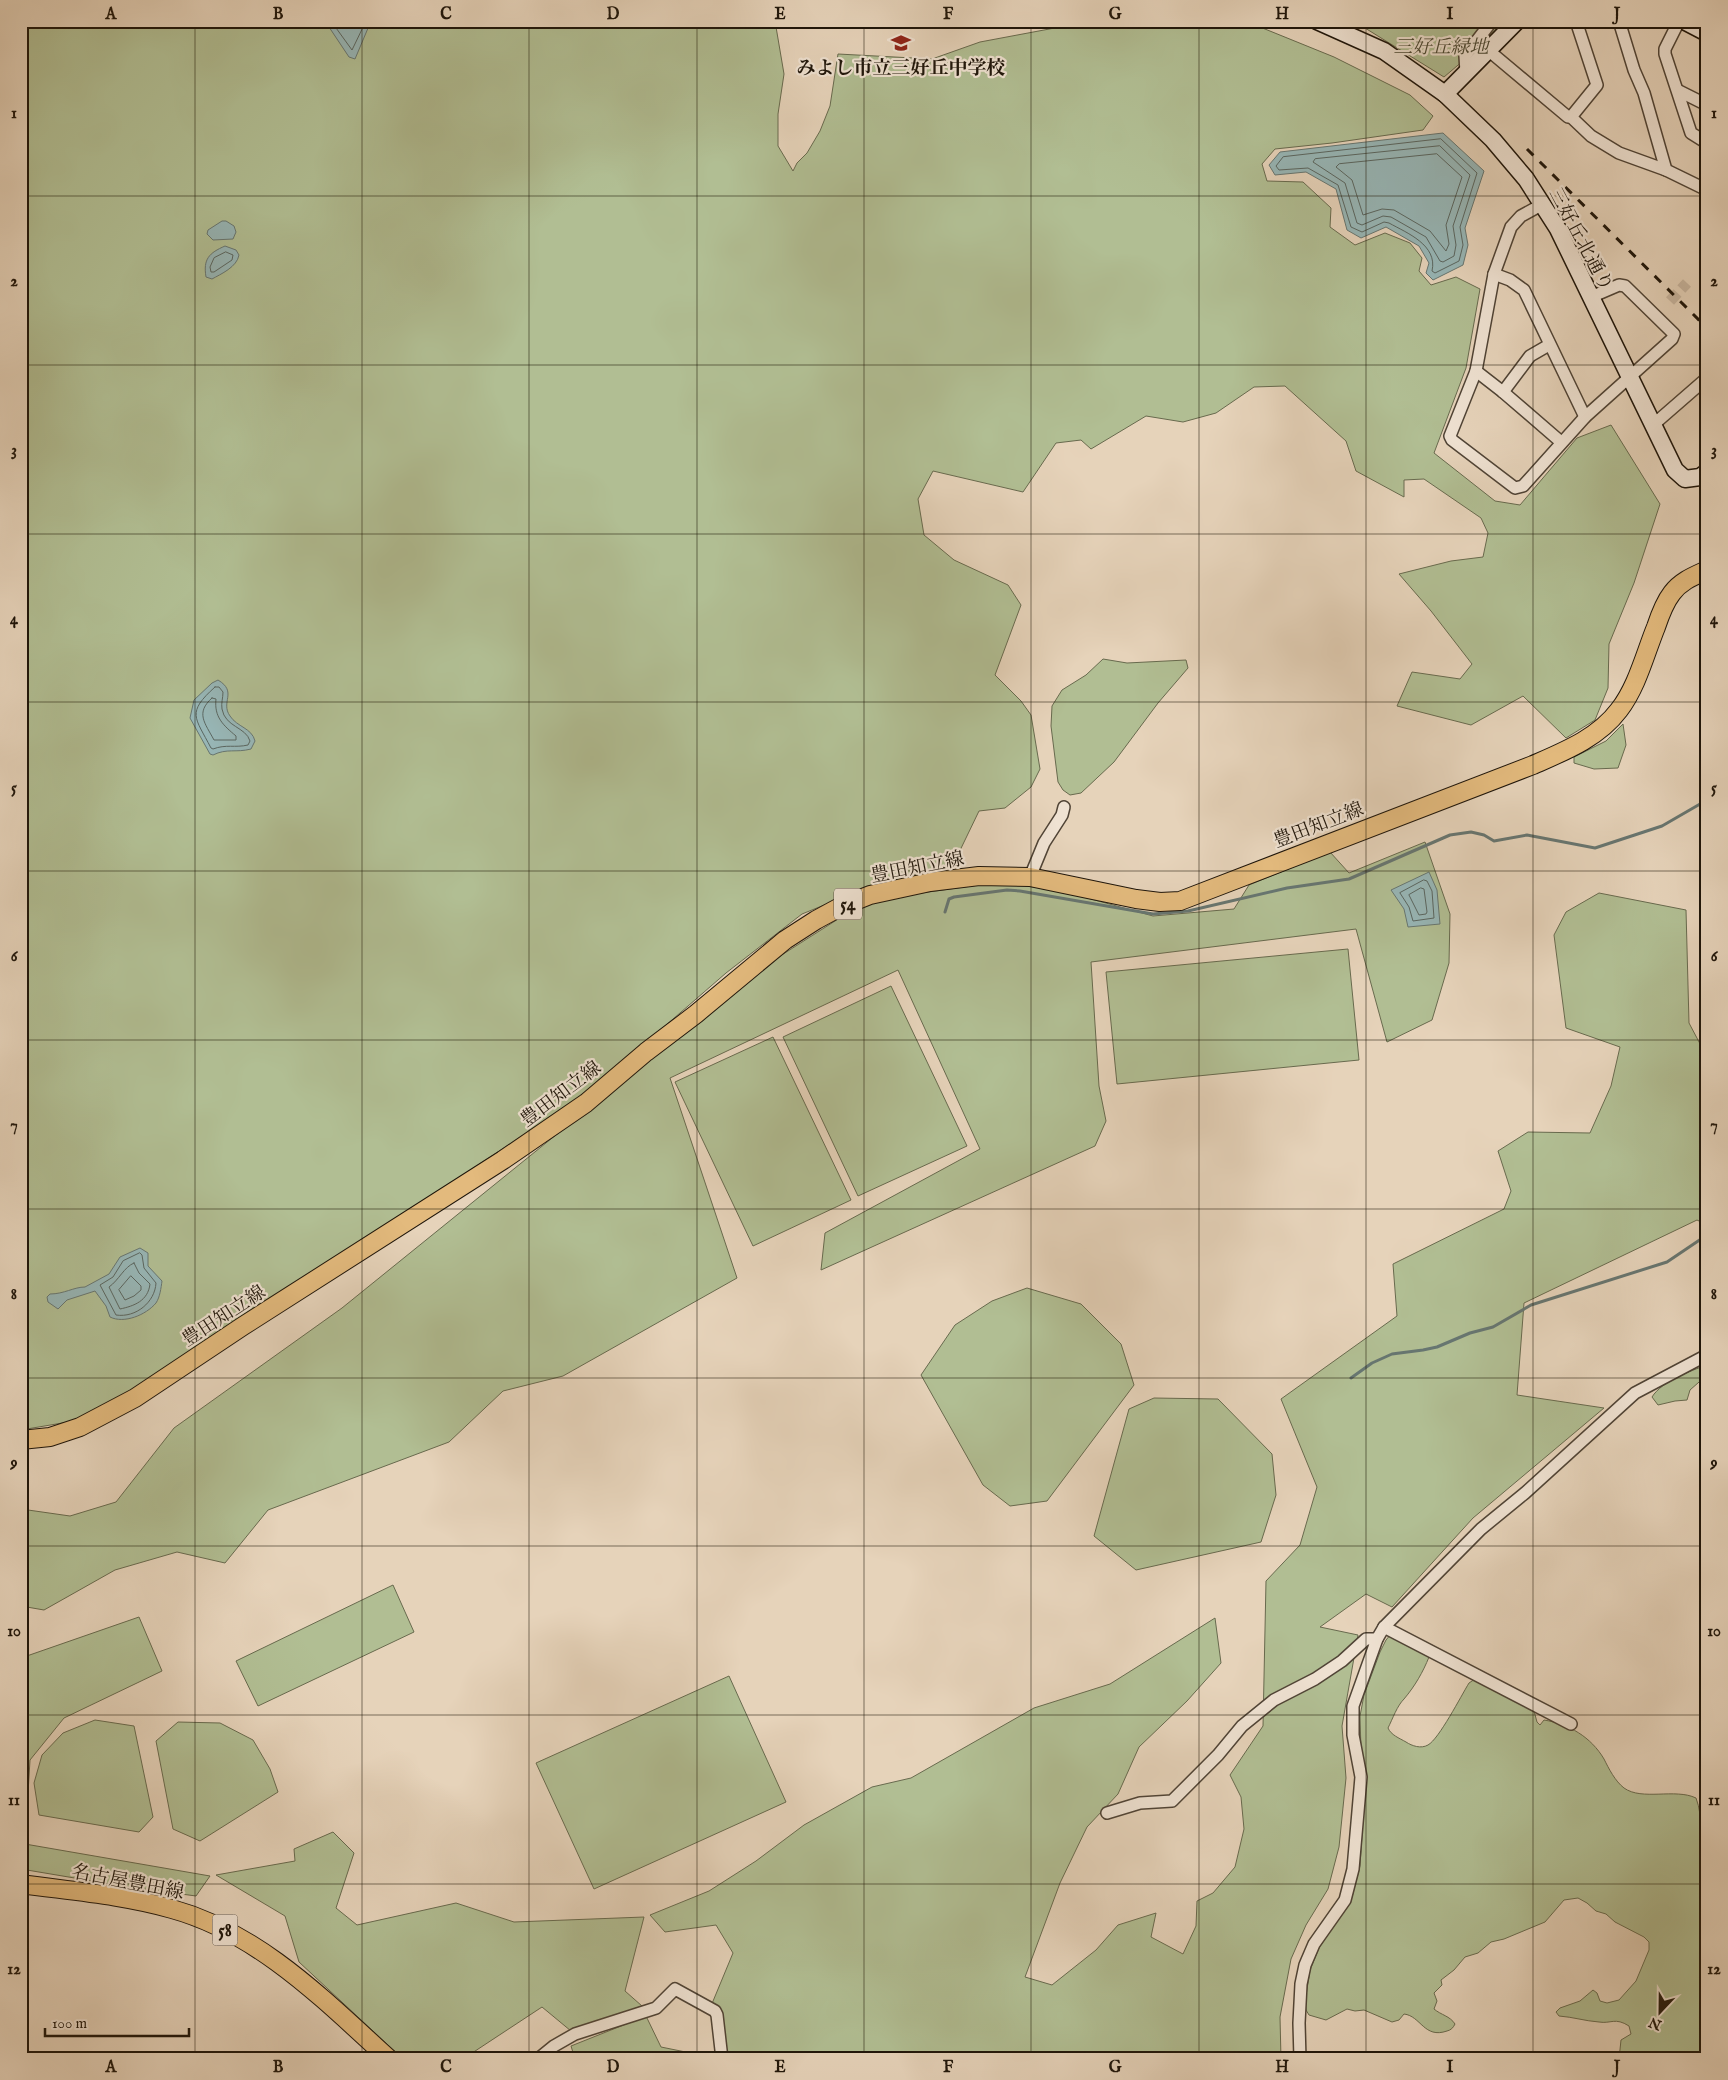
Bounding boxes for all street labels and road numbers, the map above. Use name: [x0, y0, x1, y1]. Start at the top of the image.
street label: 三好丘北通り: [1543, 184, 1618, 296]
street label: 豊田知立線: [1270, 798, 1367, 854]
street label: 豊田知立線: [868, 847, 966, 889]
road number: 54: [834, 889, 862, 920]
street label: 豊田知立線: [516, 1056, 606, 1133]
street label: 豊田知立線: [178, 1281, 270, 1353]
street label: 名古屋豊田線: [69, 1860, 186, 1906]
road number: 58: [212, 1914, 238, 1946]

